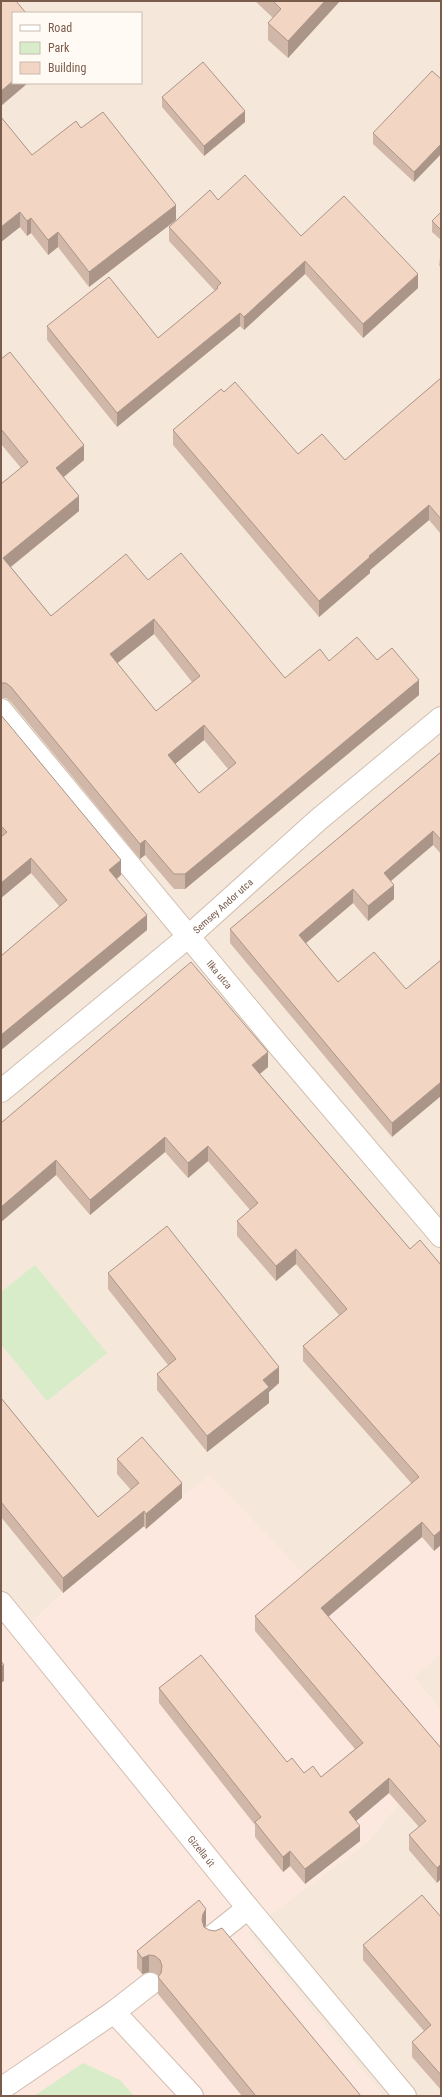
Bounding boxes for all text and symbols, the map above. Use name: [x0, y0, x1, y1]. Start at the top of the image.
legend: [12, 12, 142, 84]
text: Road: [48, 21, 72, 35]
text: Park: [48, 41, 70, 55]
text: Building: [48, 61, 86, 75]
street label: Semsey Andor utca: [191, 876, 255, 936]
street label: Ilka utca: [204, 958, 234, 991]
street label: Gizella út: [186, 1833, 217, 1869]

